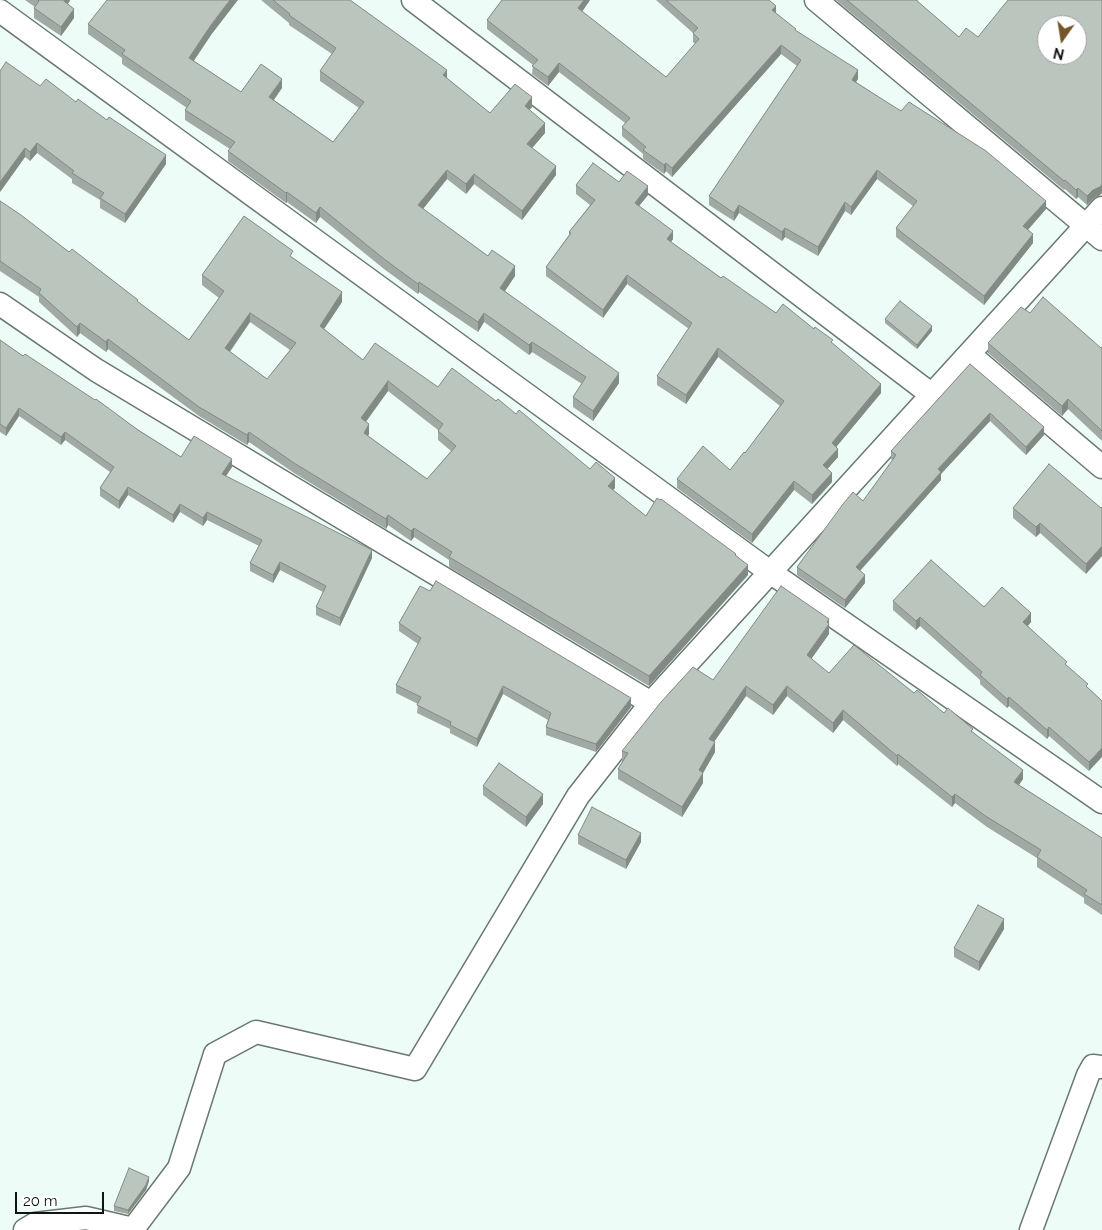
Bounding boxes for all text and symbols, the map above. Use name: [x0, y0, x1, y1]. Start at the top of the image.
north arrow: [1037, 15, 1087, 65]
text: N: [1052, 45, 1066, 63]
scale bar: [18, 1182, 106, 1214]
text: 20 m: [23, 1192, 58, 1210]

